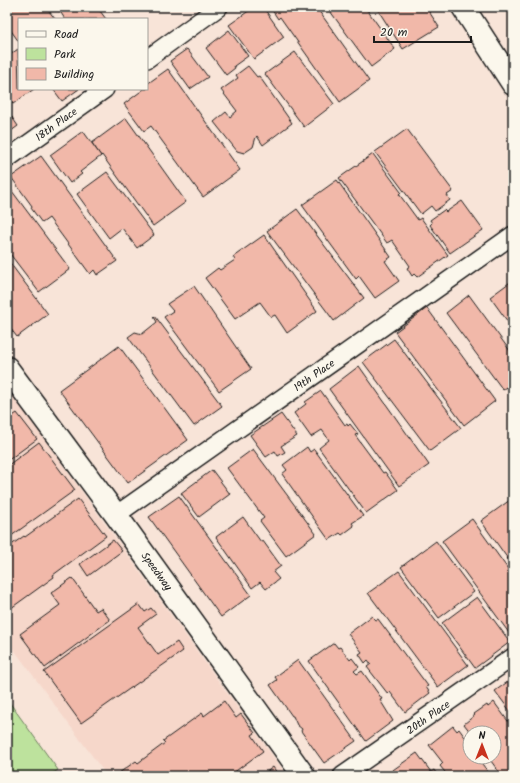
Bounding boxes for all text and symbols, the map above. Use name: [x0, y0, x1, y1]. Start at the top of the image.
legend: [18, 18, 148, 90]
scale bar: [374, 18, 471, 44]
text: 20 m: [380, 23, 408, 42]
text: Road: [54, 25, 79, 44]
text: Park: [54, 45, 76, 64]
text: Building: [54, 65, 94, 84]
street label: 18th Place: [32, 103, 81, 146]
street label: 19th Place: [290, 355, 339, 397]
street label: Speedway: [136, 548, 177, 595]
street label: 20th Place: [403, 696, 454, 740]
north arrow: [462, 725, 502, 765]
text: N: [479, 727, 486, 745]

